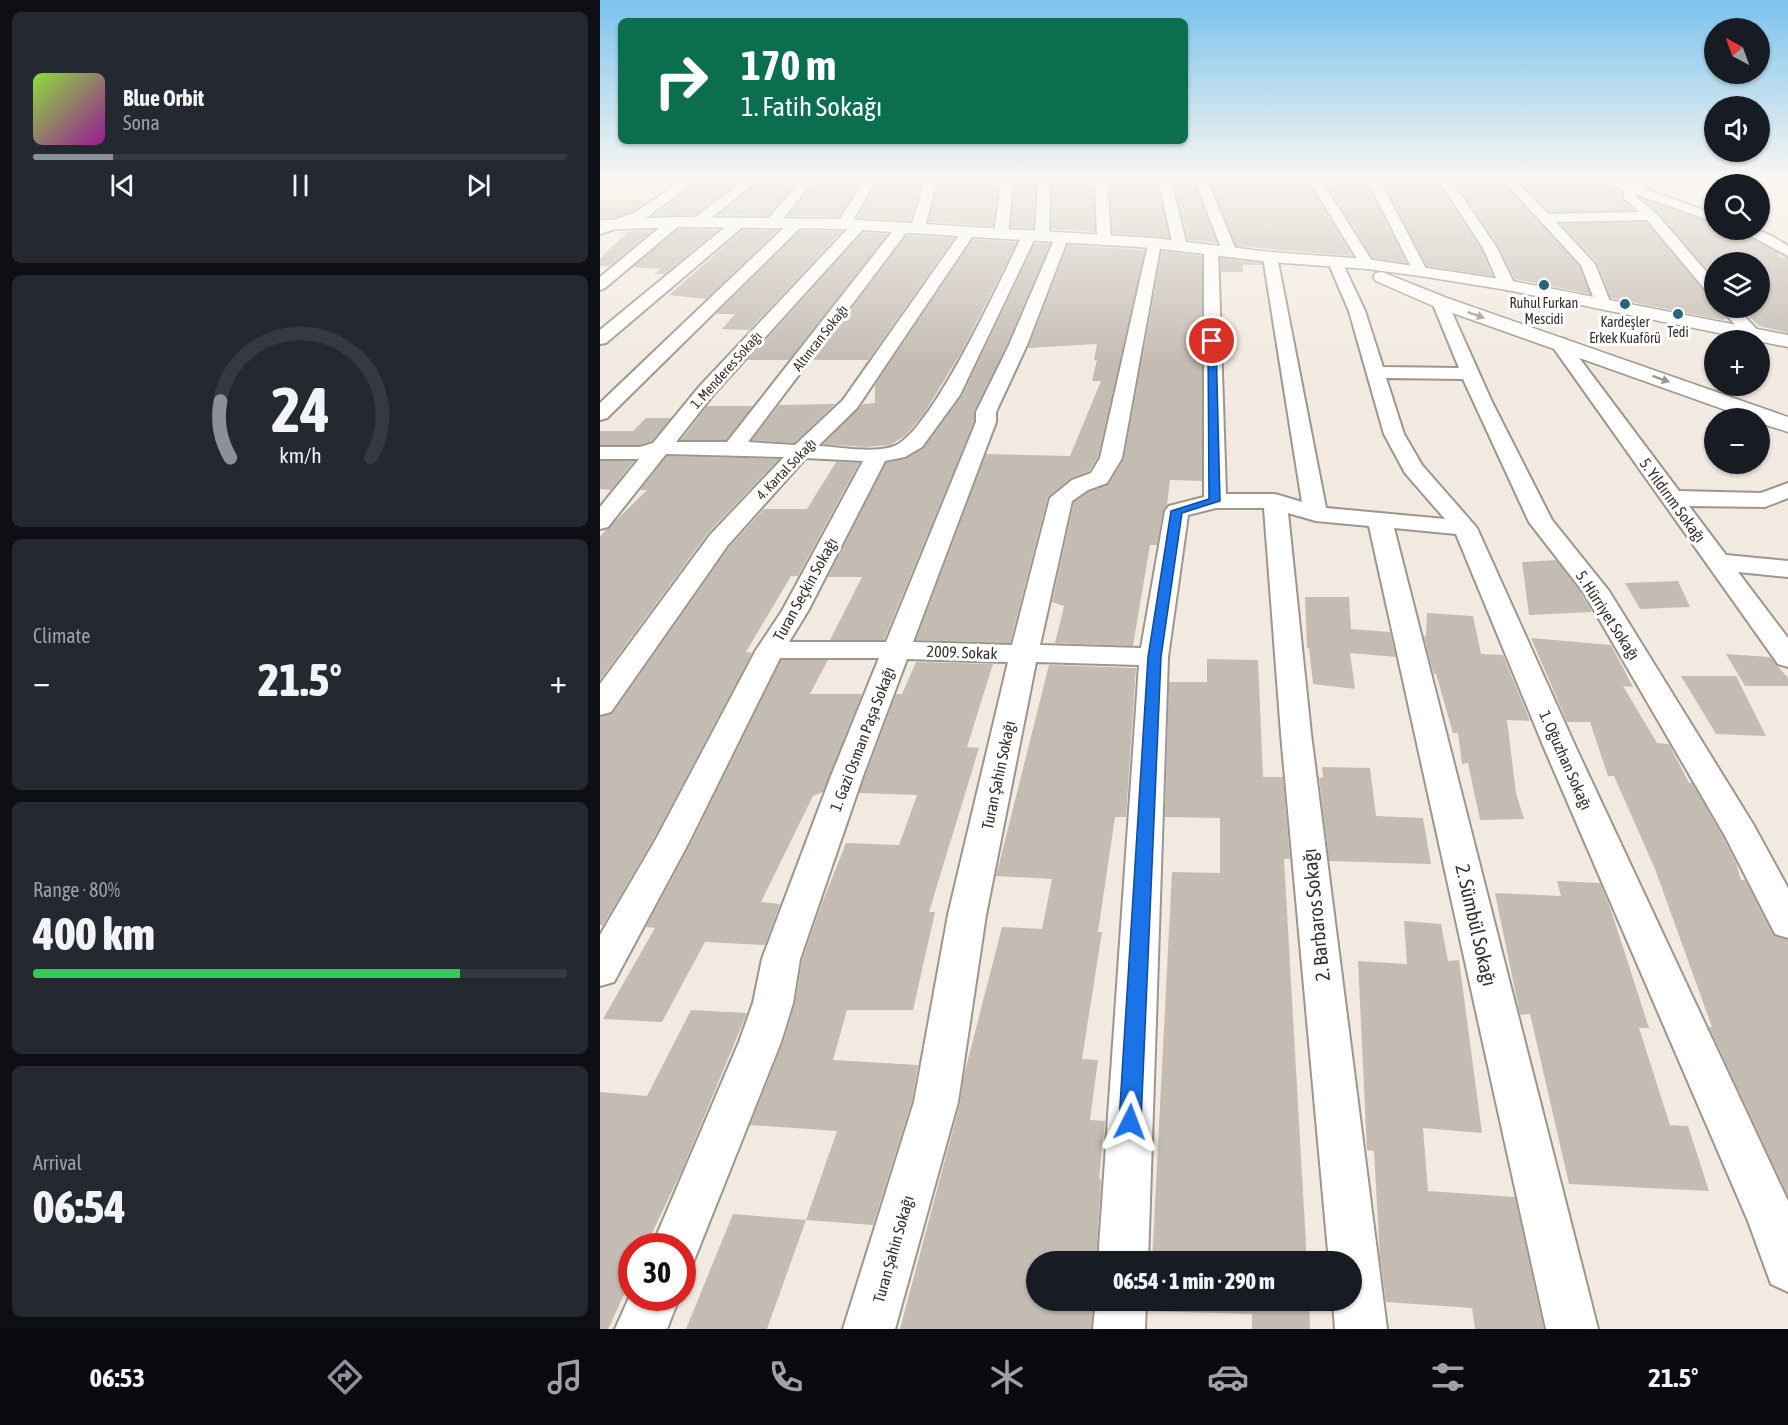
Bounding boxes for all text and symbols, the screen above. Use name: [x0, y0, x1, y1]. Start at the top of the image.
north arrow: [1704, 18, 1770, 84]
map controls: [1704, 18, 1770, 474]
text: 170 m: [741, 41, 836, 89]
icon: right: [642, 42, 720, 120]
text: Blue Orbit: [123, 85, 204, 111]
text: 1. Fatih Sokağı: [741, 91, 882, 122]
button: sound: [1704, 96, 1770, 162]
text: Sona: [123, 111, 160, 134]
icon: previous: [106, 169, 139, 202]
icon: pause: [284, 169, 317, 202]
icon: next: [462, 169, 495, 202]
button: search: [1704, 174, 1770, 240]
button: layers: [1704, 252, 1770, 318]
marker: Ruhul Furkan Mescidi: [1537, 278, 1551, 292]
place label: Ruhul Furkan Mescidi: [1510, 295, 1578, 327]
marker: Kardeşler Erkek Kuaförü: [1618, 297, 1632, 311]
street label: Altıncan Sokağı: [789, 302, 851, 374]
marker: Tedi: [1671, 307, 1685, 321]
one-way arrow: [1468, 310, 1486, 320]
place label: Kardeşler Erkek Kuaförü: [1589, 314, 1661, 346]
pin: [1186, 315, 1237, 366]
icon: arrive: [1195, 324, 1228, 357]
place label: Tedi: [1667, 324, 1689, 340]
street label: 1. Menderes Sokağı: [687, 328, 765, 412]
button: +: [1704, 330, 1770, 396]
text: 24: [271, 374, 329, 445]
one-way arrow: [1652, 374, 1670, 384]
button: −: [1704, 408, 1770, 474]
street label: 4. Kartal Sokağı: [753, 435, 819, 503]
text: km/h: [279, 444, 321, 469]
street label: 5. Yıldırım Sokağı: [1636, 454, 1710, 546]
street label: Turan Seçkin Sokağı: [769, 534, 842, 644]
street label: 5. Hürriyet Sokağı: [1572, 567, 1643, 663]
text: Climate: [33, 624, 90, 647]
street label: 2009. Sokak: [926, 642, 998, 662]
text: 21.5°: [258, 654, 342, 706]
text: −: [33, 662, 50, 700]
text: +: [550, 662, 567, 700]
street label: 1. Gazi Osman Paşa Sokağı: [826, 664, 899, 814]
street label: 1. Oğuzhan Sokağı: [1535, 708, 1596, 813]
street label: Turan Şahin Sokağı: [978, 719, 1019, 831]
street label: 2. Barbaros Sokağı: [1297, 848, 1334, 983]
street label: 2. Sümbül Sokağı: [1451, 862, 1502, 988]
text: Range · 80%: [33, 878, 120, 901]
text: 400 km: [33, 908, 155, 960]
position arrow: [1098, 1090, 1162, 1154]
text: Arrival: [33, 1151, 82, 1174]
text: 06:54: [33, 1181, 126, 1233]
street label: Turan Şahin Sokağı: [869, 1193, 918, 1305]
speed limit sign: 30: [618, 1233, 696, 1311]
text: 06:54 · 1 min · 290 m: [1113, 1268, 1275, 1294]
icon: directions: [324, 1356, 366, 1398]
icon: music: [544, 1356, 586, 1398]
icon: phone: [765, 1356, 807, 1398]
icon: climate: [986, 1356, 1028, 1398]
icon: car: [1207, 1356, 1249, 1398]
icon: filters: [1427, 1356, 1469, 1398]
text: 06:53: [89, 1362, 145, 1393]
text: 21.5°: [1648, 1362, 1699, 1393]

